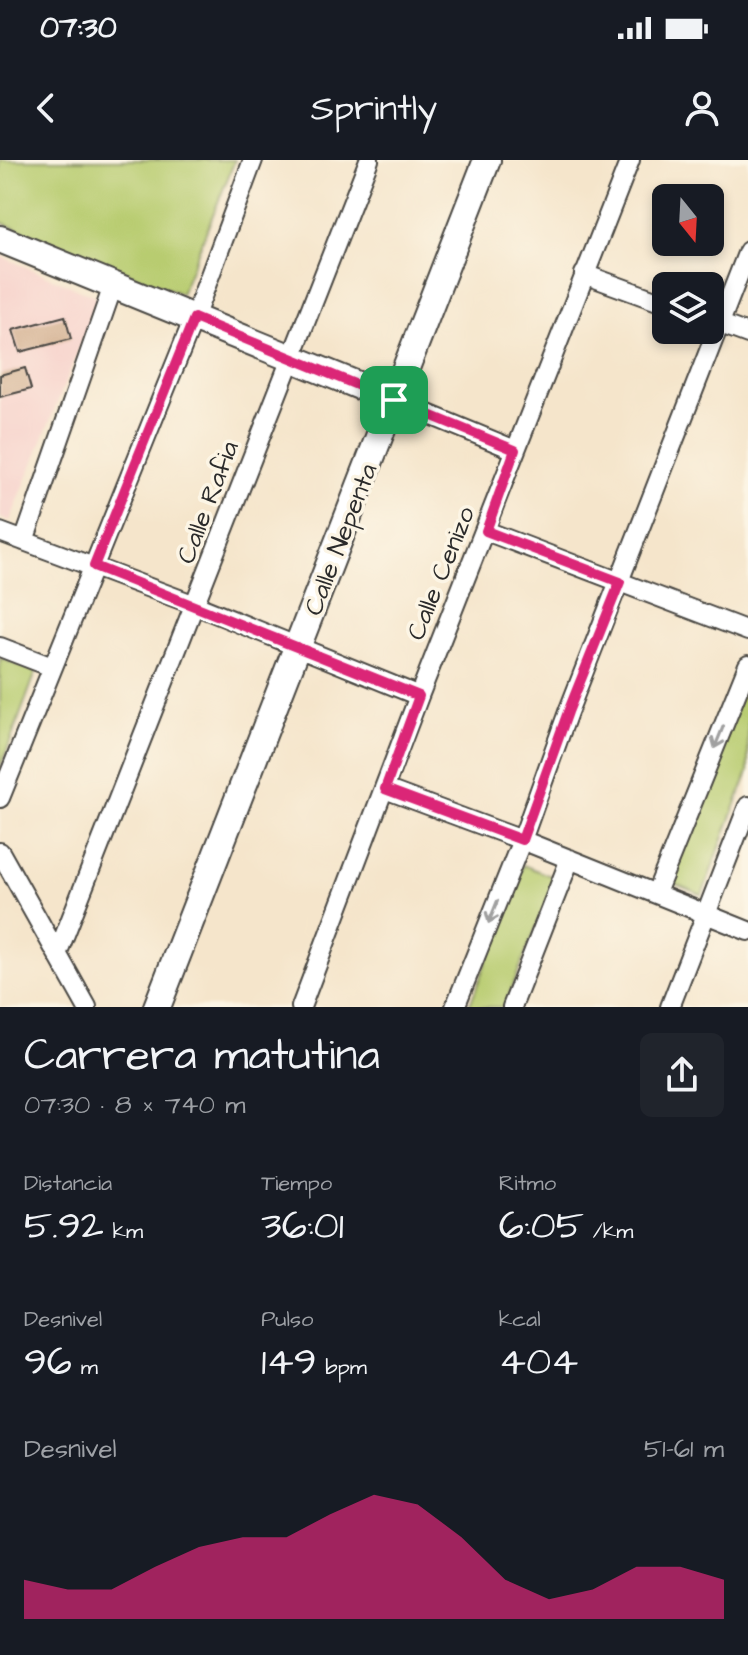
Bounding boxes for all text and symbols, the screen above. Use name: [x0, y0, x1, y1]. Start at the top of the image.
text: 07:30: [40, 7, 117, 49]
text: Sprintly: [311, 83, 437, 134]
icon: back: [24, 86, 68, 130]
icon: person: [680, 86, 724, 130]
north arrow: [652, 184, 724, 256]
map controls: [652, 184, 724, 344]
button: layers: [652, 272, 724, 344]
pin: [360, 366, 428, 434]
icon: arrive: [372, 378, 416, 422]
street label: Calle Rafia: [168, 436, 248, 569]
street label: Calle Nepenta: [295, 458, 386, 620]
street label: Calle Cenizo: [398, 501, 484, 646]
one-way arrow: [711, 724, 725, 749]
one-way arrow: [485, 899, 500, 924]
text: Carrera matutina: [24, 1026, 380, 1087]
button: share: [640, 1033, 724, 1117]
text: 07:30 · 8 × 740 m: [24, 1087, 246, 1123]
text: Distancia: [24, 1168, 112, 1199]
text: Tiempo: [261, 1168, 332, 1199]
text: Ritmo: [499, 1168, 556, 1199]
text: 5.92: [24, 1199, 104, 1254]
text: 36:01: [261, 1199, 344, 1254]
text: 6:05: [499, 1199, 584, 1254]
text: km: [104, 1216, 143, 1247]
text: /km: [584, 1216, 633, 1247]
text: Desnivel: [24, 1304, 102, 1335]
text: Pulso: [261, 1304, 313, 1335]
text: kcal: [499, 1304, 541, 1335]
text: 96: [24, 1335, 72, 1390]
text: 149: [261, 1335, 316, 1390]
text: 404: [499, 1335, 578, 1390]
text: m: [72, 1352, 98, 1383]
text: bpm: [316, 1352, 367, 1383]
text: Desnivel: [24, 1431, 117, 1467]
text: 51–61 m: [644, 1431, 724, 1467]

